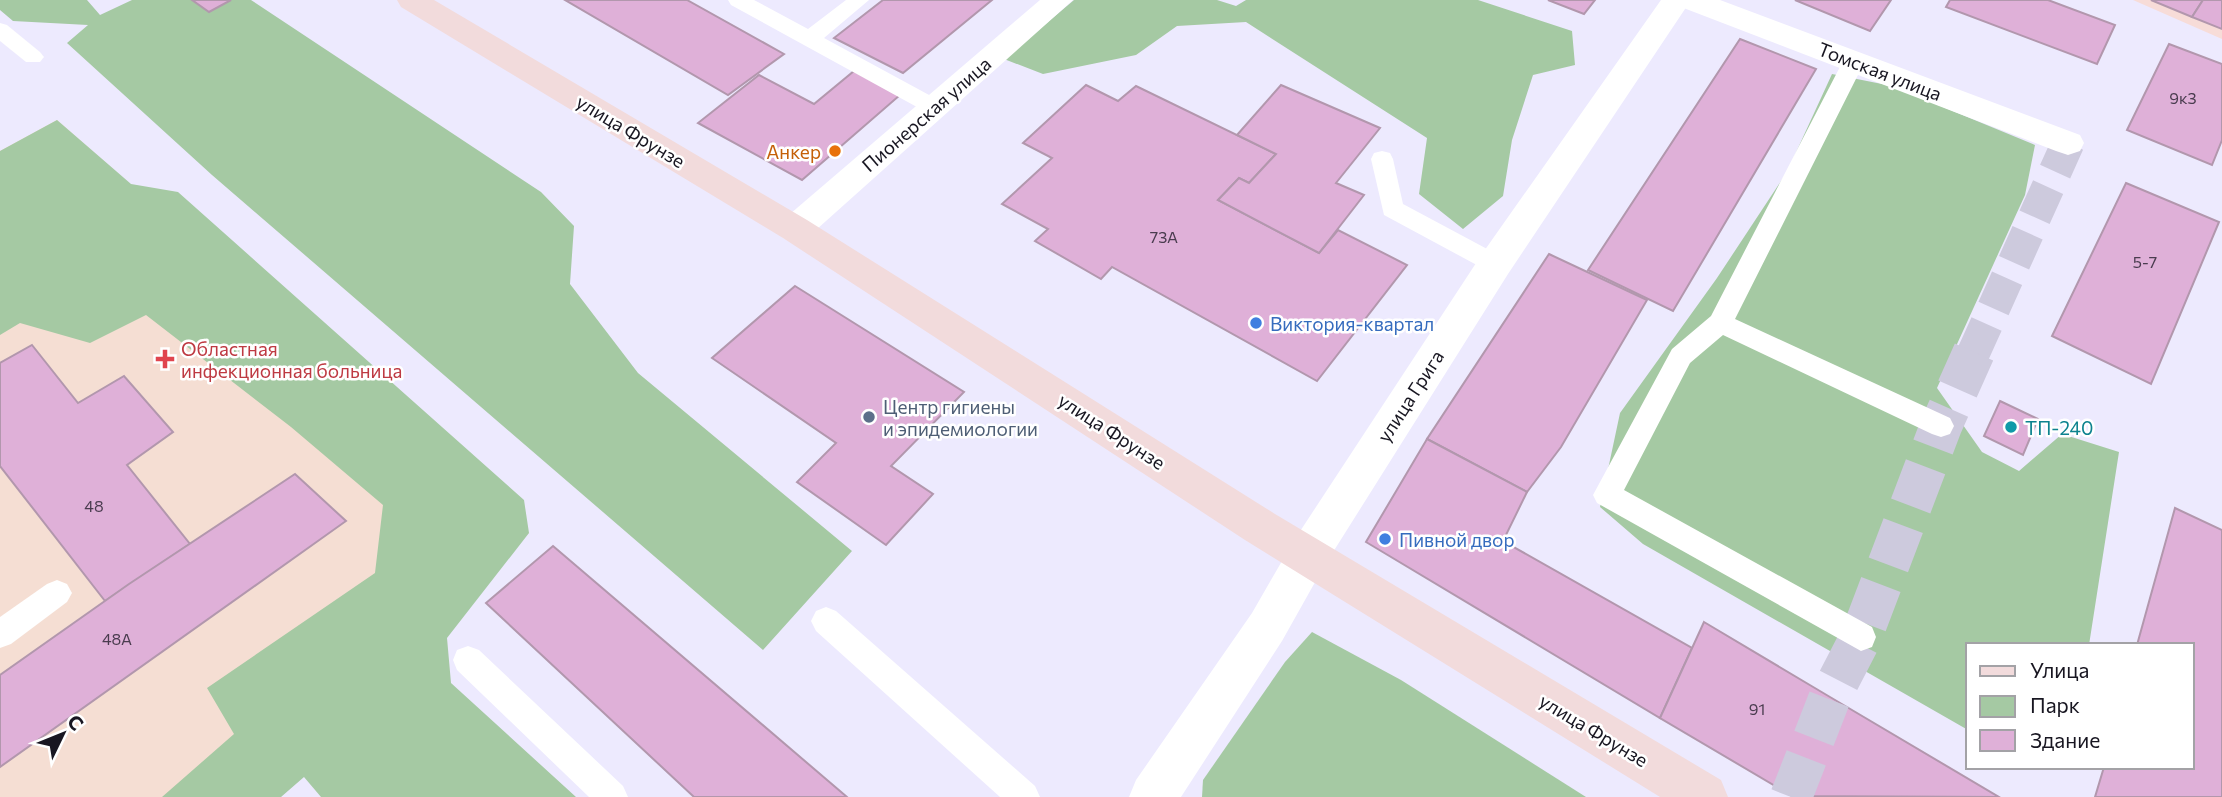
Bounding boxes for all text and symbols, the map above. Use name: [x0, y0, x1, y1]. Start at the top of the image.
street label: Томская улица: [1815, 37, 1945, 105]
street label: Пионерская улица: [857, 52, 995, 176]
house number: 9к3: [2169, 88, 2197, 107]
street label: улица Фрунзе: [573, 90, 689, 172]
place label: Анкер: [766, 140, 821, 163]
marker: Анкер: [827, 143, 843, 159]
house number: 73А: [1150, 227, 1178, 246]
house number: 5-7: [2133, 252, 2157, 271]
place label: Виктория-квартал: [1270, 312, 1434, 335]
marker: Виктория-квартал: [1248, 315, 1264, 331]
place label: Областная инфекционная больница: [181, 337, 402, 382]
street label: улица Грига: [1372, 346, 1448, 446]
marker: Областная инфекционная больница: [155, 349, 175, 369]
street label: улица Фрунзе: [1054, 388, 1170, 474]
place label: Центр гигиены и эпидемиологии: [883, 395, 1038, 440]
marker: Центр гигиены и эпидемиологии: [861, 409, 877, 425]
place label: ТП-240: [2025, 416, 2093, 439]
marker: ТП-240: [2003, 419, 2019, 435]
house number: 48: [84, 496, 104, 515]
place label: Пивной двор: [1399, 528, 1515, 551]
marker: Пивной двор: [1377, 531, 1393, 547]
house number: 48А: [102, 629, 132, 648]
legend: [1966, 643, 2194, 769]
text: Улица: [2030, 657, 2089, 682]
street label: улица Фрунзе: [1536, 689, 1652, 771]
text: Парк: [2030, 692, 2080, 717]
north arrow: [28, 699, 98, 769]
house number: 91: [1749, 699, 1765, 718]
text: С: [63, 709, 89, 735]
text: Здание: [2030, 727, 2100, 752]

